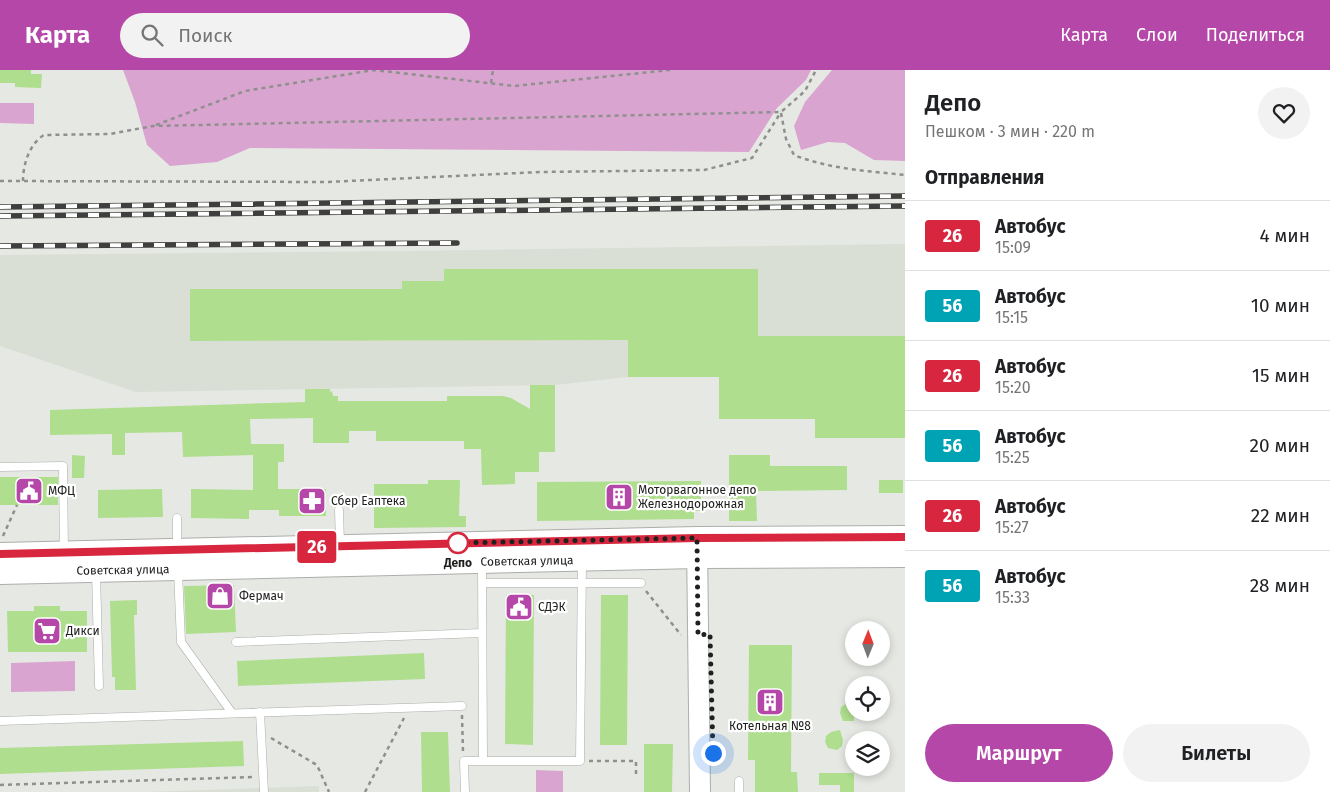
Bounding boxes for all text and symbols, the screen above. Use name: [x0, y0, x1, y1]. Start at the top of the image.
search box: [120, 13, 470, 58]
text: Карта: [25, 21, 90, 49]
icon: search: [138, 21, 166, 49]
text: Поиск: [178, 24, 232, 47]
text: Карта: [1060, 24, 1108, 46]
text: Слои: [1136, 24, 1178, 46]
text: Поделиться: [1206, 24, 1305, 46]
button: heart: [1258, 87, 1310, 139]
text: Депо: [925, 89, 981, 117]
text: Пешком · 3 мин · 220 m: [925, 122, 1095, 141]
text: Отправления: [925, 166, 1044, 189]
text: Автобус: [995, 215, 1066, 238]
text: 4 мин: [1259, 224, 1310, 247]
text: 26: [943, 225, 962, 247]
text: 15:09: [995, 238, 1031, 257]
text: Автобус: [995, 285, 1066, 308]
text: 10 мин: [1251, 294, 1310, 317]
text: 56: [943, 295, 962, 317]
text: 15:15: [995, 308, 1028, 327]
text: Автобус: [995, 355, 1066, 378]
text: 15 мин: [1252, 364, 1310, 387]
text: 26: [943, 365, 962, 387]
text: 15:20: [995, 378, 1031, 397]
text: Автобус: [995, 425, 1066, 448]
text: 20 мин: [1250, 434, 1310, 457]
text: 56: [943, 435, 962, 457]
text: 15:25: [995, 448, 1030, 467]
public building icon: МФЦ: [14, 476, 44, 506]
building icon: Моторвагонное депо Железнодорожная: [604, 482, 634, 512]
place label: Моторвагонное депо Железнодорожная: [638, 483, 757, 511]
place label: МФЦ: [48, 484, 75, 498]
pharmacy icon: Сбер Еаптека: [297, 486, 327, 516]
place label: Сбер Еаптека: [331, 494, 405, 508]
text: Автобус: [995, 495, 1066, 518]
text: 22 мин: [1251, 504, 1310, 527]
text: 26: [943, 505, 962, 527]
text: 15:27: [995, 518, 1029, 537]
line badge: 26: [294, 531, 340, 563]
marker: Депо: [447, 532, 469, 554]
text: 26: [307, 536, 327, 558]
street label: Советская улица: [480, 553, 574, 569]
place label: Депо: [443, 556, 472, 570]
street label: Советская улица: [76, 562, 170, 578]
text: Автобус: [995, 565, 1066, 588]
text: 28 мин: [1250, 574, 1310, 597]
text: 56: [943, 575, 962, 597]
shop icon: Фермач: [205, 581, 235, 611]
text: 15:33: [995, 588, 1030, 607]
place label: Фермач: [239, 589, 284, 603]
public building icon: СДЭК: [504, 592, 534, 622]
place label: СДЭК: [538, 600, 566, 614]
supermarket icon: Дикси: [32, 616, 62, 646]
north arrow: [845, 621, 890, 666]
map controls: [845, 621, 890, 776]
place label: Дикси: [65, 624, 100, 638]
button: locate: [845, 676, 890, 721]
building icon: Котельная №8: [755, 687, 785, 717]
place label: Котельная №8: [729, 719, 811, 733]
button: Маршрут: [925, 724, 1113, 782]
button: Билеты: [1123, 724, 1310, 782]
button: layers: [845, 731, 890, 776]
your location: [701, 741, 726, 766]

